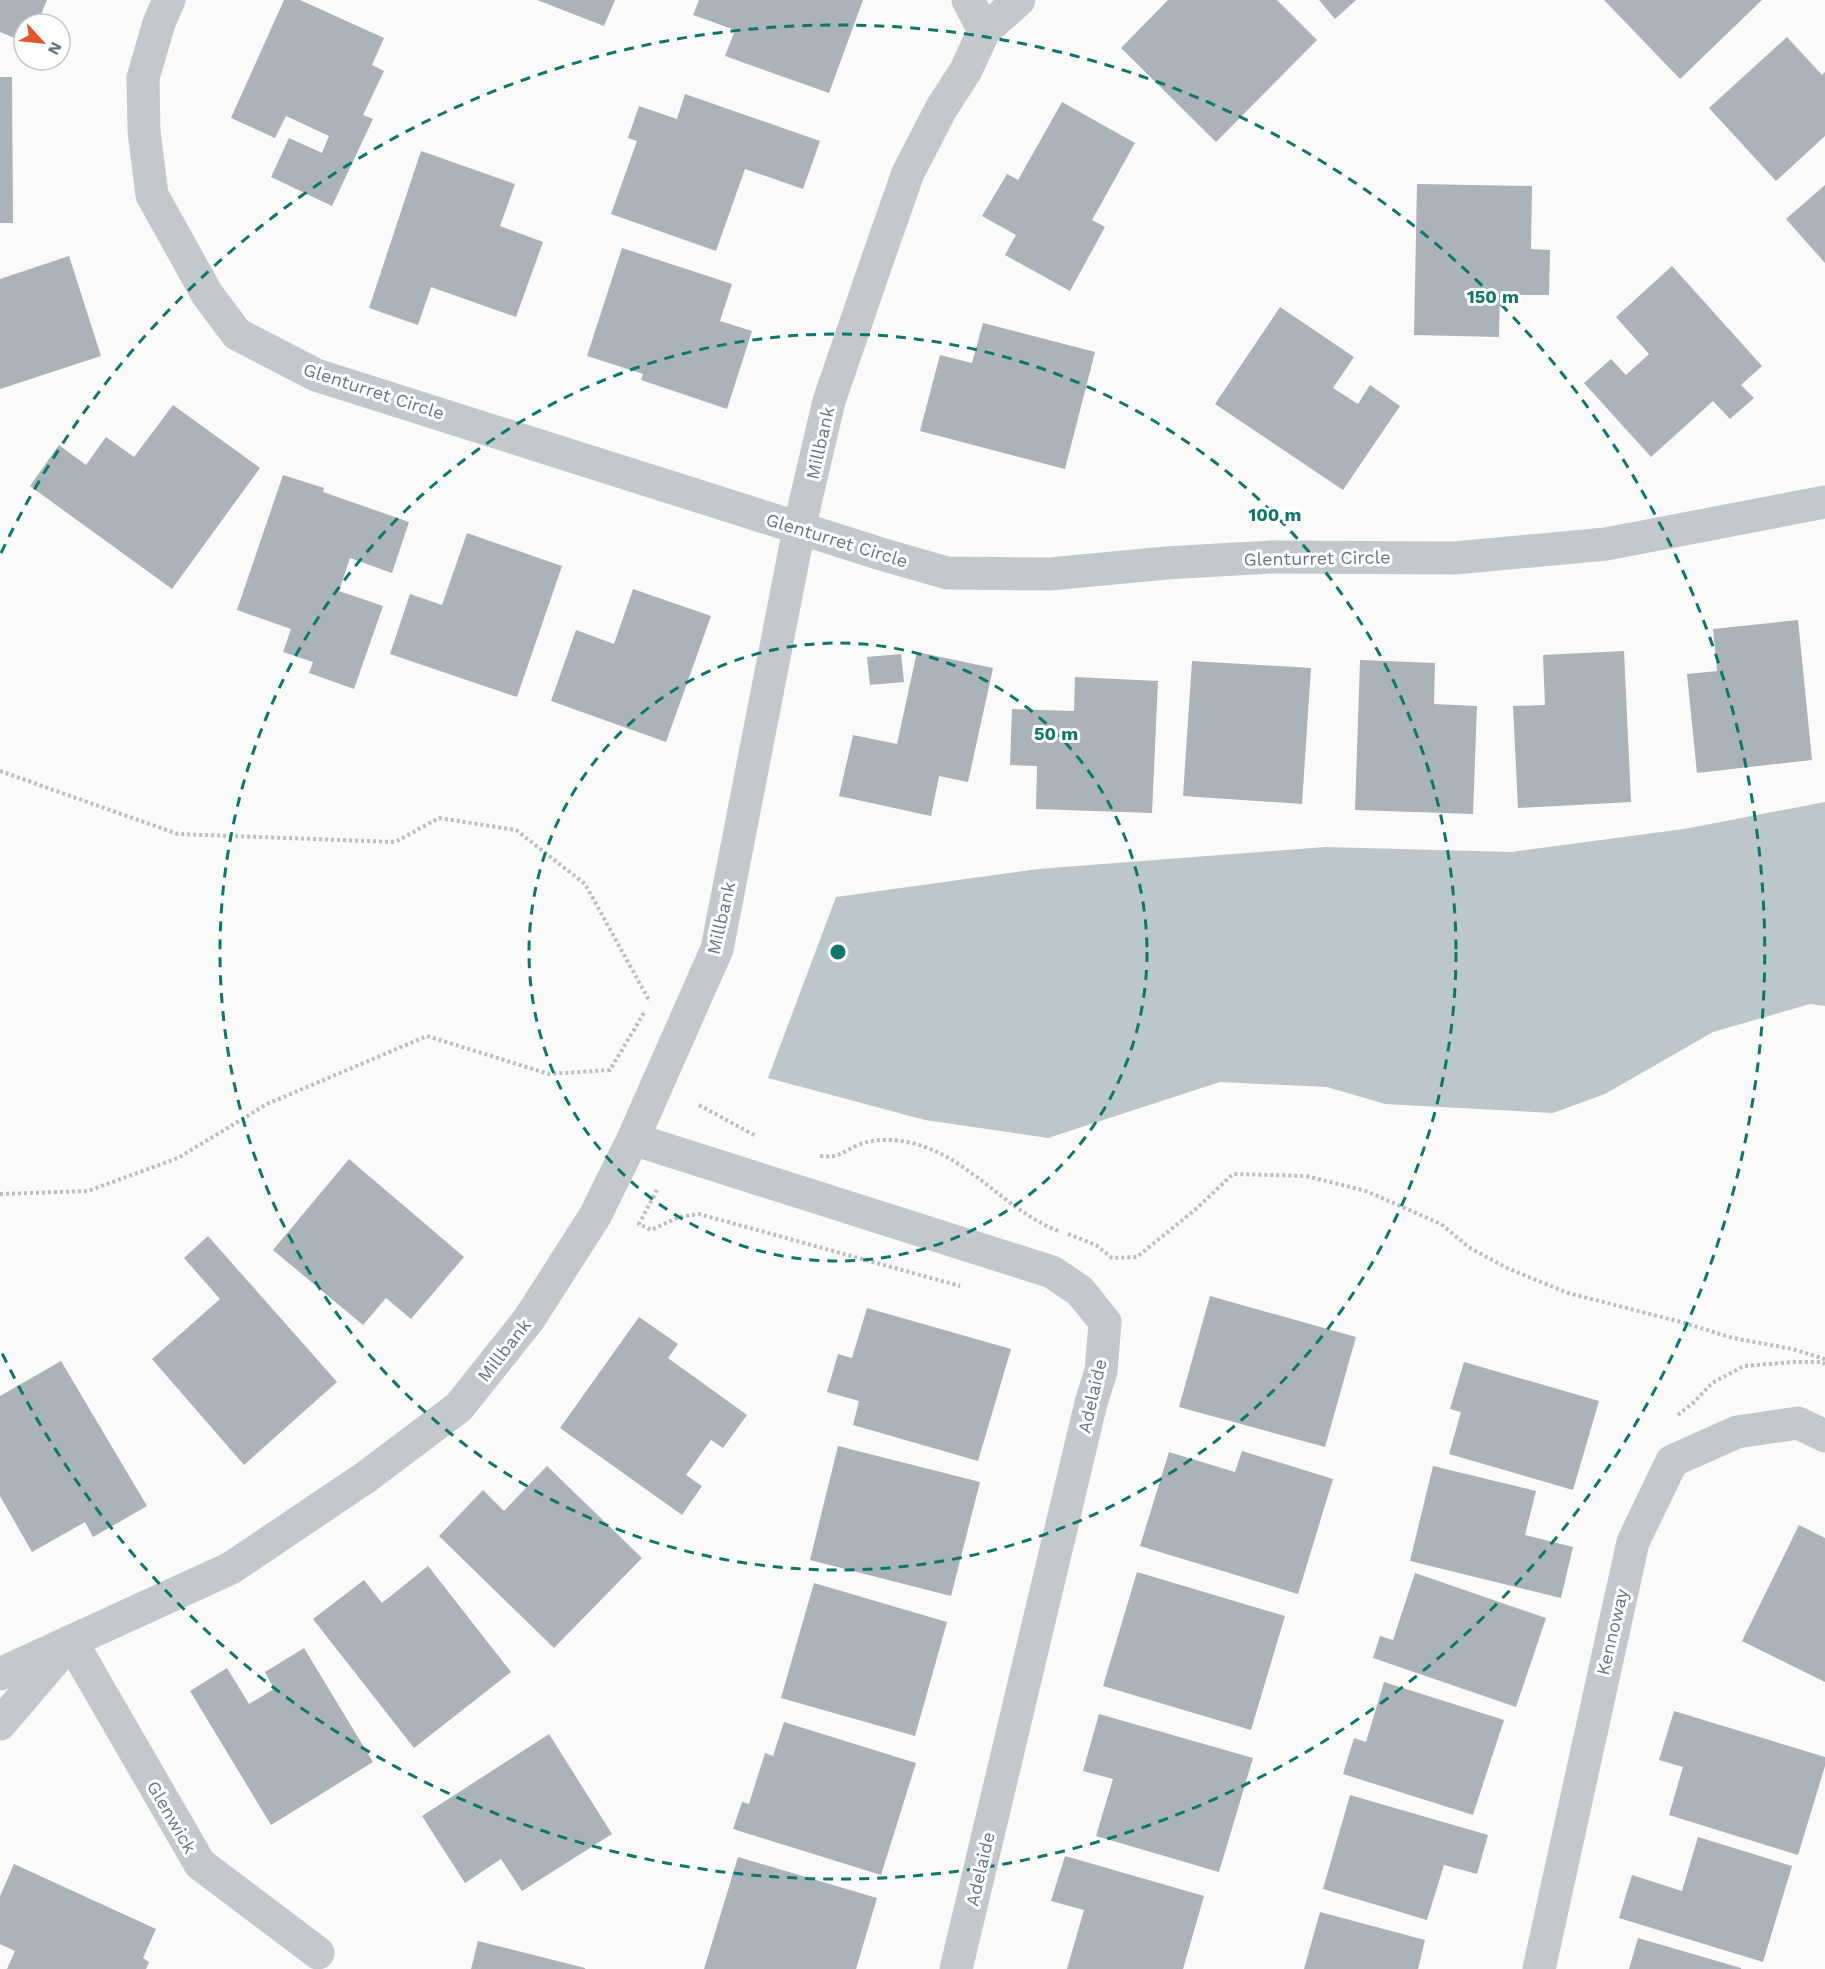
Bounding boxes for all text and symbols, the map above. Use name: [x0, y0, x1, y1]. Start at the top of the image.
north arrow: [12, 12, 72, 72]
text: N: [44, 39, 66, 58]
text: 150 m: [1467, 286, 1519, 307]
street label: Glenturret Circle: [301, 358, 447, 424]
street label: Millbank: [801, 405, 839, 481]
text: 100 m: [1248, 504, 1302, 525]
street label: Glenturret Circle: [764, 508, 910, 572]
street label: Glenturret Circle: [1243, 546, 1391, 570]
text: 50 m: [1034, 723, 1078, 744]
street label: Millbank: [702, 880, 740, 956]
centre of rings: [828, 942, 848, 962]
street label: Millbank: [473, 1314, 535, 1386]
street label: Adelaide: [1073, 1357, 1111, 1435]
street label: Kennoway: [1592, 1586, 1632, 1677]
street label: Glenwick: [143, 1777, 201, 1857]
street label: Adelaide: [961, 1830, 999, 1908]

